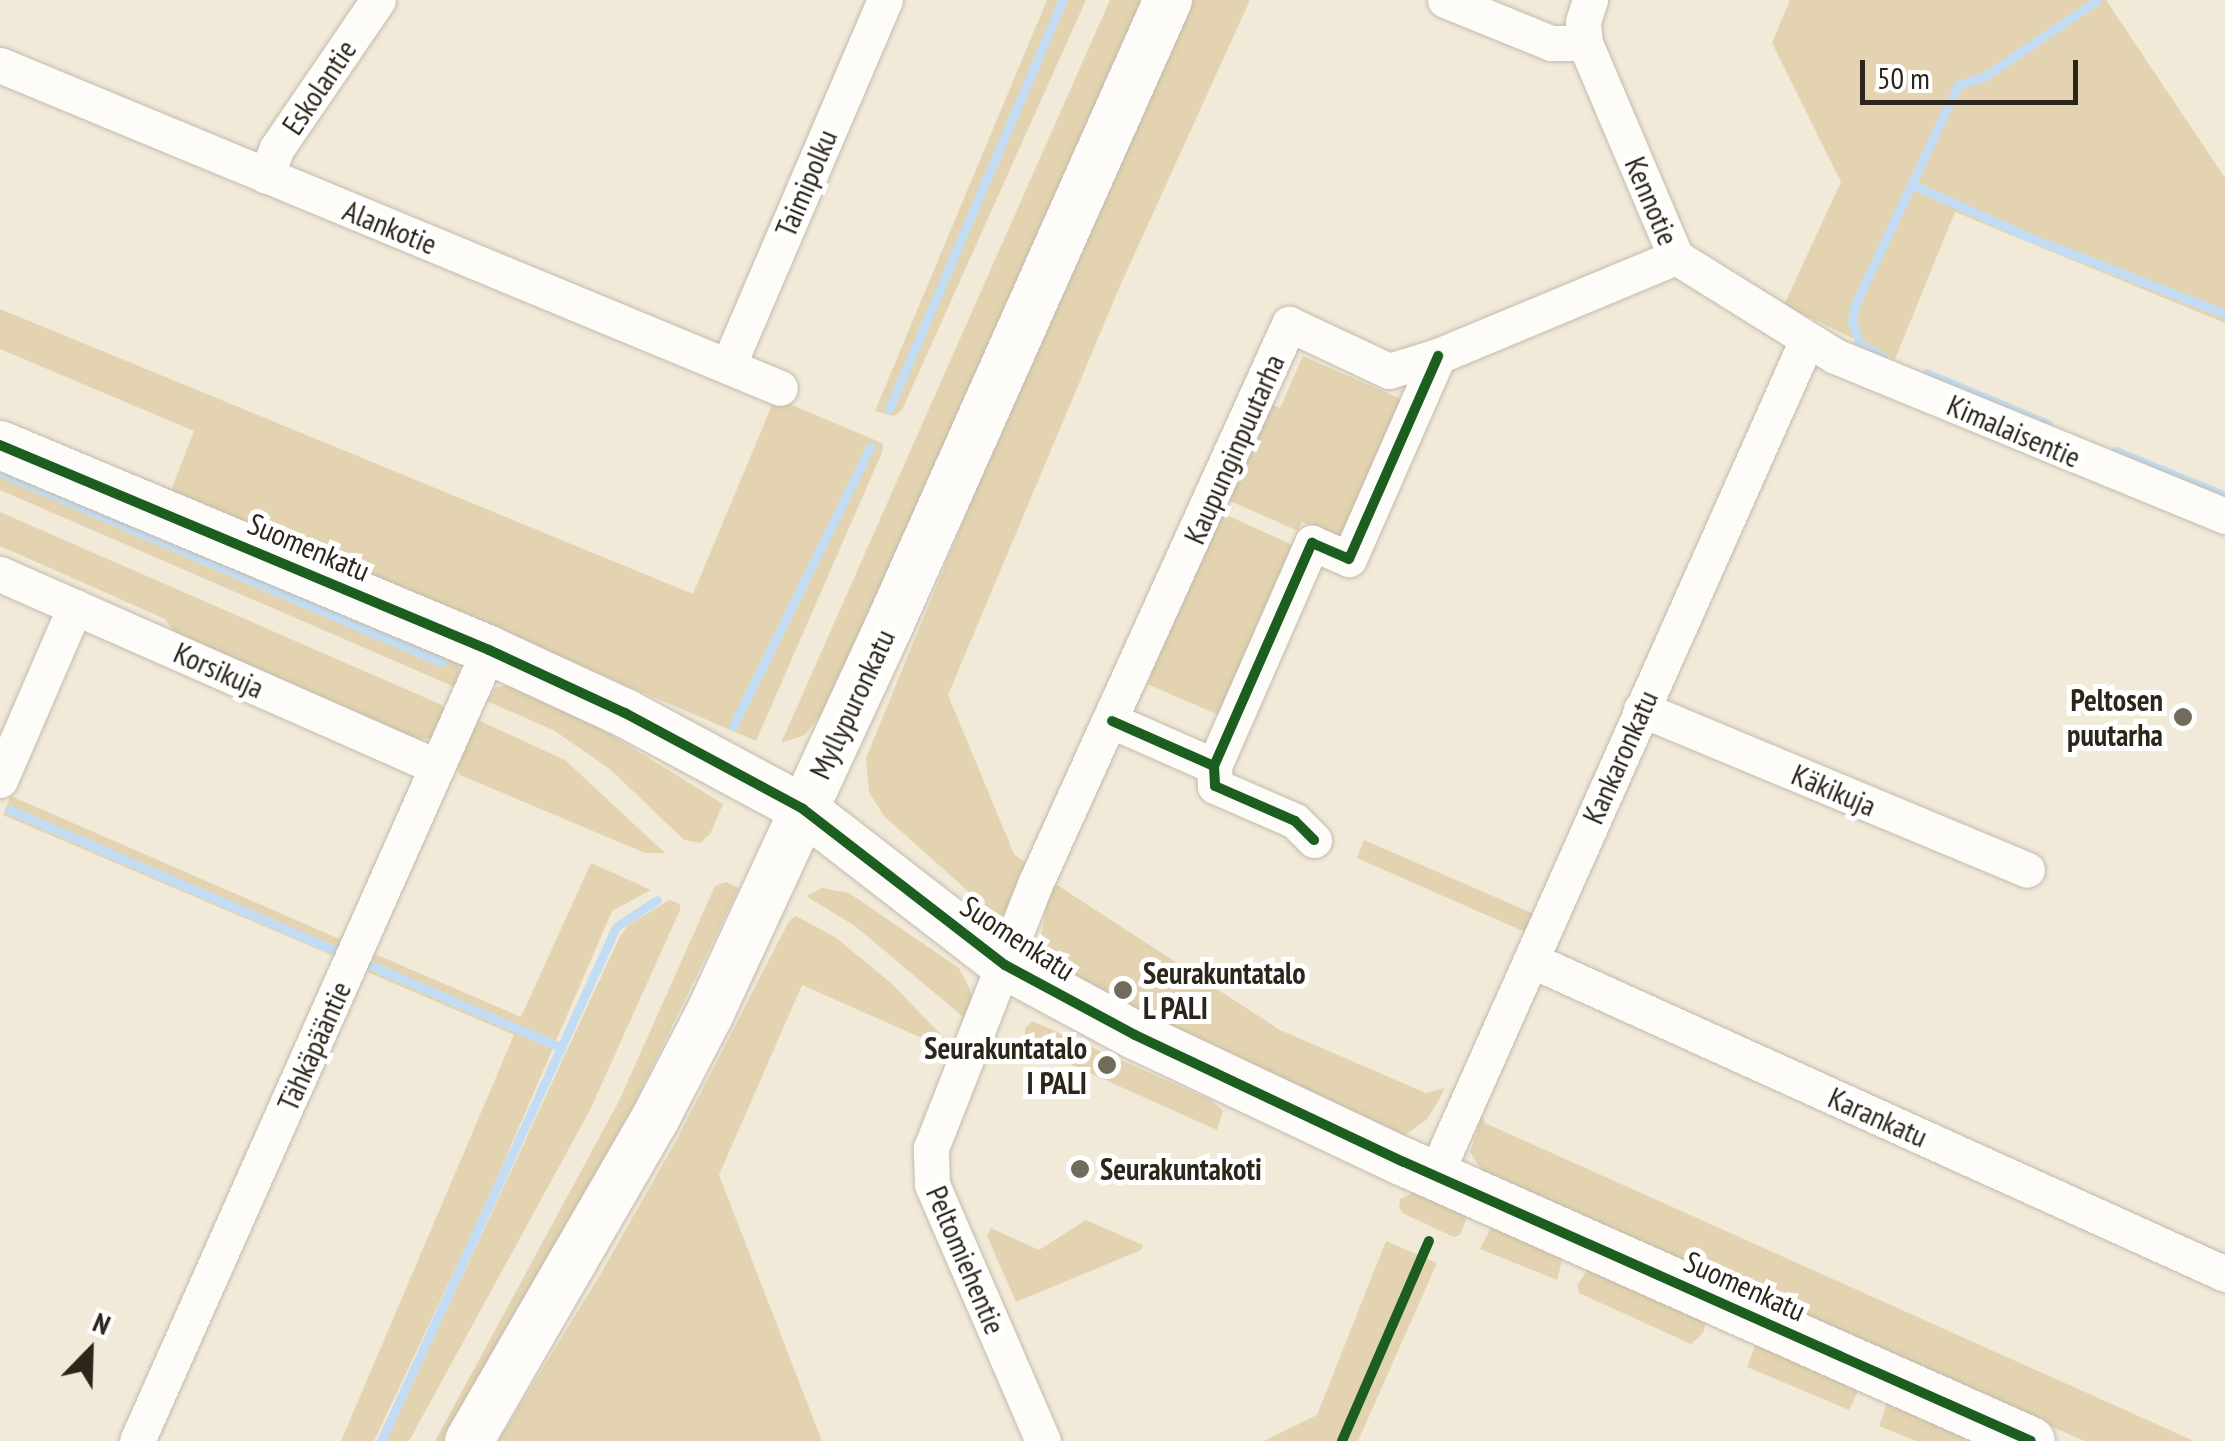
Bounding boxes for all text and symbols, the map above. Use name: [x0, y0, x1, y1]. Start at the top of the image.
street label: Eskolantie: [274, 33, 364, 141]
scale bar: [1865, 40, 2082, 102]
text: 50 m: [1877, 58, 1930, 97]
street label: Taimipolku: [767, 124, 845, 242]
street label: Kennotie: [1617, 151, 1687, 251]
street label: Alankotie: [338, 192, 442, 262]
street label: Kaupunginpuutarha: [1176, 349, 1292, 549]
street label: Kimalaisentie: [1942, 387, 2086, 475]
street label: Suomenkatu: [243, 505, 375, 589]
street label: Myllypuronkatu: [802, 623, 902, 785]
street label: Korsikuja: [168, 634, 270, 706]
place label: Peltosen puutarha: [2067, 682, 2163, 752]
street label: Kankaronkatu: [1575, 685, 1665, 829]
marker: Peltosen puutarha: [2172, 706, 2194, 728]
street label: Käkikuja: [1786, 756, 1882, 824]
street label: Suomenkatu: [954, 888, 1082, 988]
place label: Seurakuntatalo L PALI: [1143, 955, 1306, 1026]
street label: Tähkäpääntie: [269, 976, 359, 1116]
marker: Seurakuntatalo L PALI: [1112, 979, 1134, 1001]
place label: Seurakuntatalo I PALI: [924, 1030, 1087, 1100]
marker: Seurakuntatalo I PALI: [1096, 1054, 1118, 1076]
street label: Karankatu: [1823, 1079, 1933, 1155]
place label: Seurakuntakoti: [1100, 1151, 1262, 1187]
marker: Seurakuntakoti: [1069, 1158, 1091, 1180]
street label: Peltomiehentie: [919, 1181, 1013, 1339]
street label: Suomenkatu: [1679, 1243, 1811, 1329]
north arrow: [40, 1301, 140, 1401]
text: N: [88, 1303, 116, 1343]

